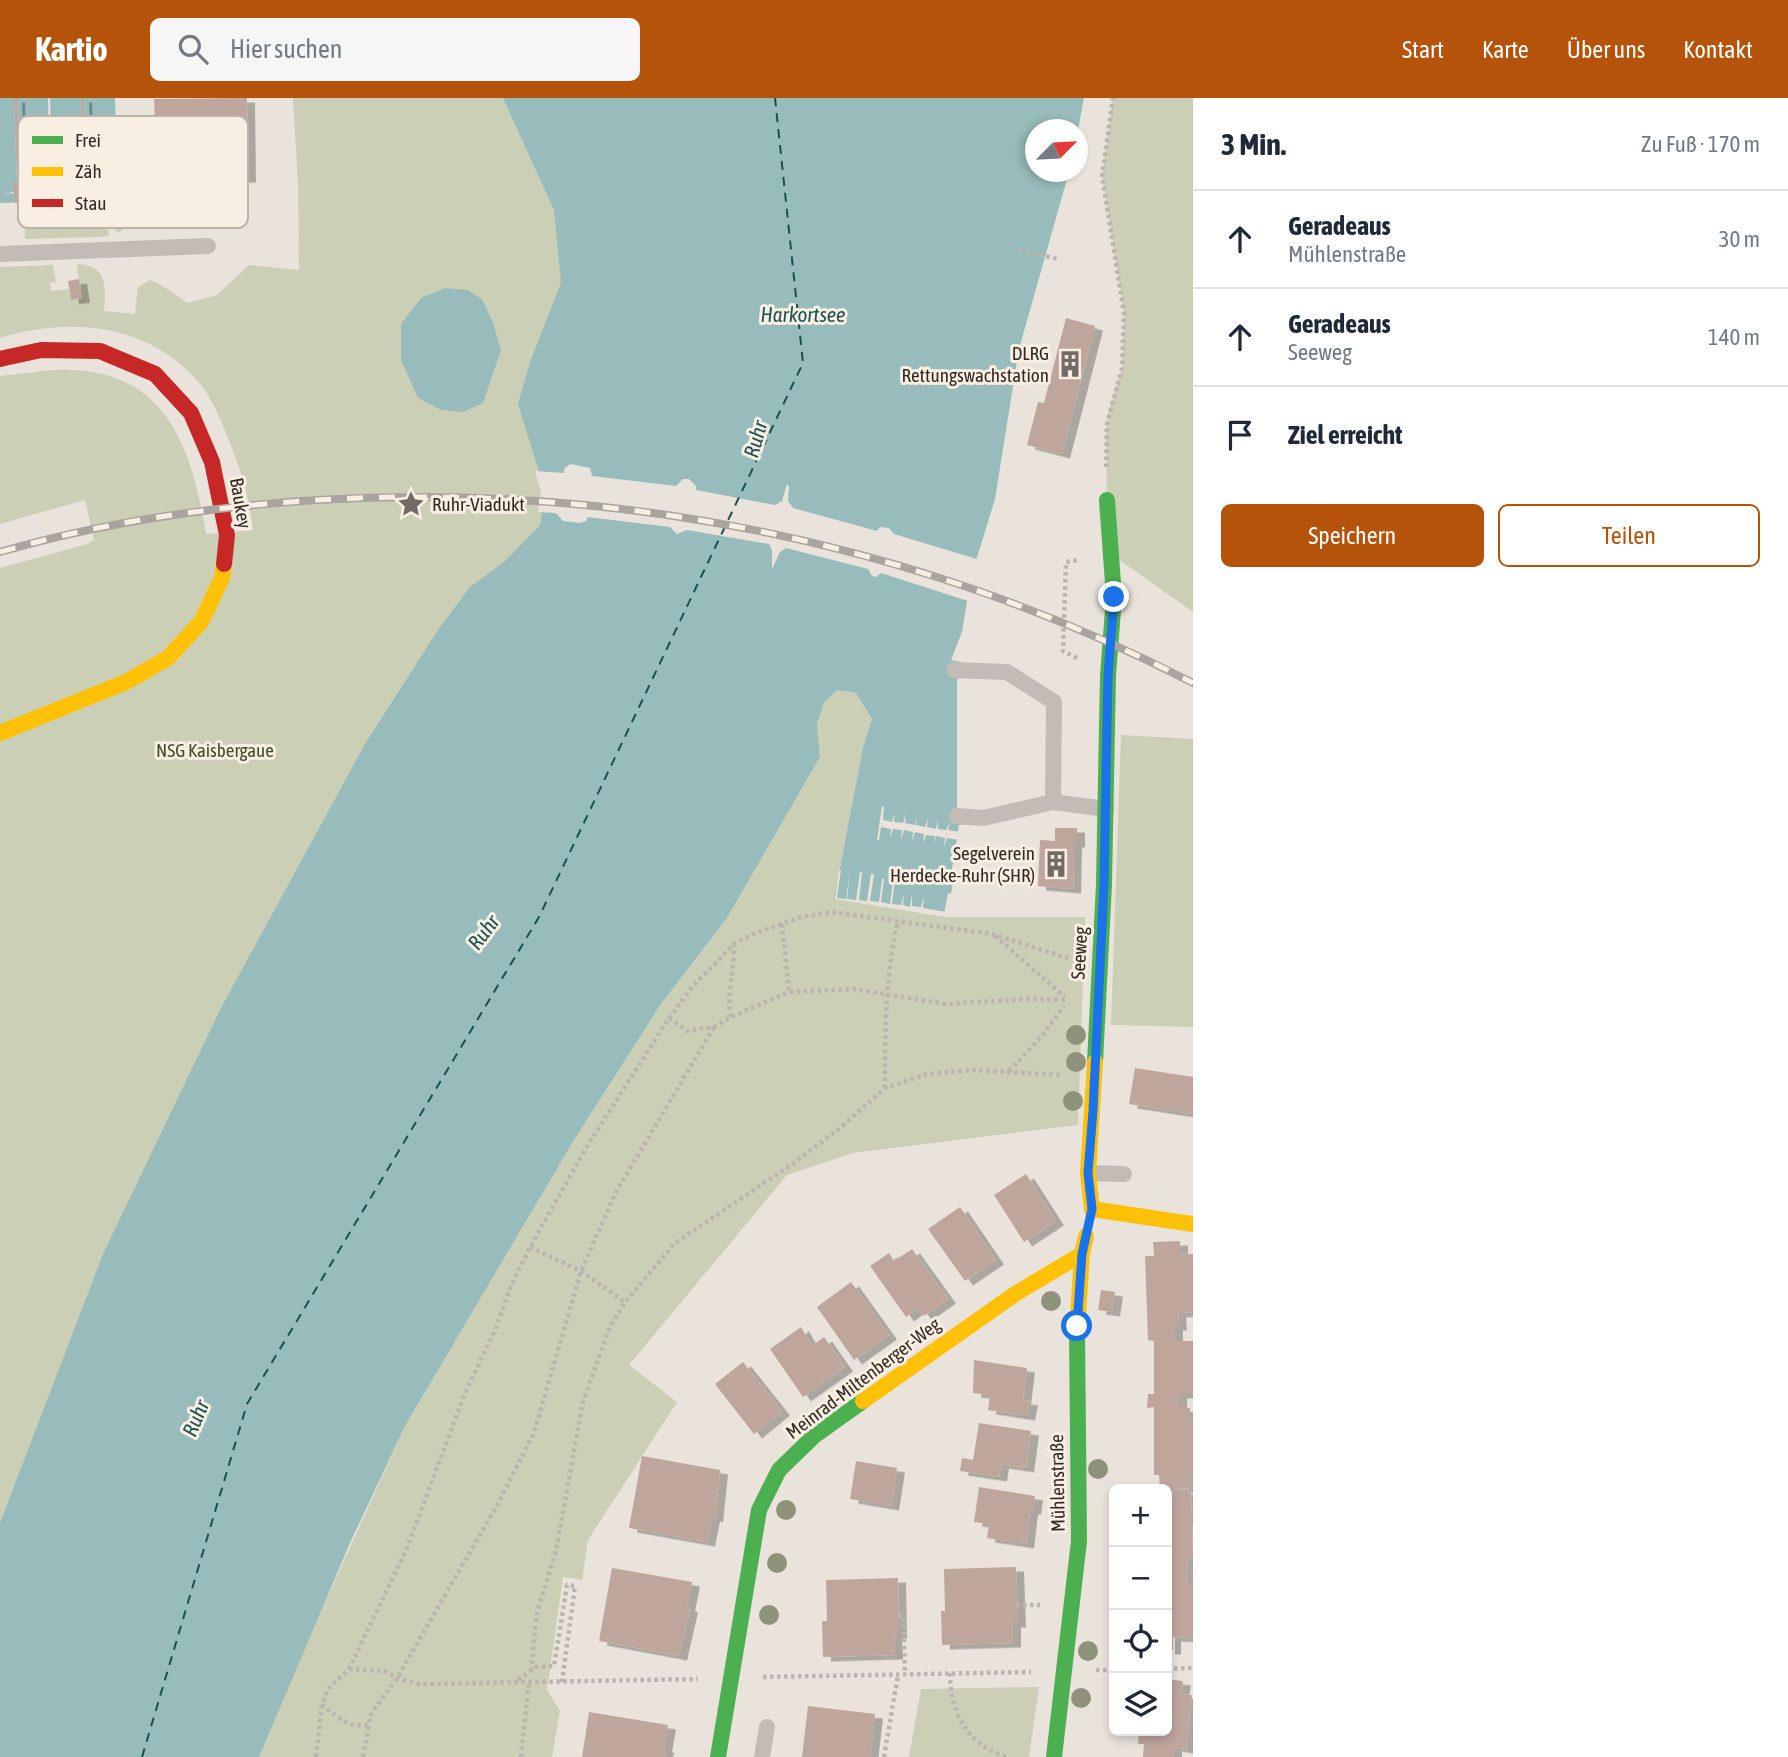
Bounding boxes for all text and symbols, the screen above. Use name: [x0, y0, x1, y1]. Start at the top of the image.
search box: [150, 18, 640, 81]
text: Kartio: [35, 30, 108, 68]
icon: search: [174, 30, 212, 68]
text: Hier suchen: [230, 34, 342, 64]
text: Start: [1402, 36, 1444, 63]
text: Karte: [1482, 36, 1529, 63]
text: Über uns: [1567, 36, 1645, 63]
text: Kontakt: [1683, 36, 1753, 63]
legend: [18, 116, 248, 228]
north arrow: [1025, 119, 1088, 182]
text: 3 Min.: [1221, 127, 1286, 161]
text: Frei: [75, 129, 101, 151]
text: Zu Fuß · 170 m: [1641, 131, 1760, 157]
text: Zäh: [75, 160, 102, 182]
text: Stau: [75, 192, 106, 214]
text: Geradeaus: [1288, 211, 1391, 241]
icon: ahead: [1221, 220, 1259, 258]
text: 30 m: [1719, 226, 1760, 252]
text: Mühlenstraße: [1288, 241, 1406, 267]
water label: Harkortsee: [761, 302, 845, 326]
text: Geradeaus: [1288, 309, 1391, 339]
icon: ahead: [1221, 318, 1259, 356]
text: 140 m: [1708, 324, 1760, 350]
text: Seeweg: [1288, 339, 1352, 365]
place label: DLRG Rettungswachstation: [901, 342, 1049, 386]
building icon: DLRG Rettungswachstation: [1055, 349, 1085, 379]
icon: arrive: [1221, 416, 1259, 454]
water label: Ruhr: [738, 417, 772, 460]
text: Ziel erreicht: [1288, 420, 1403, 450]
street label: Baukey: [226, 476, 256, 530]
place icon: Ruhr-Viadukt: [396, 489, 426, 519]
place label: Ruhr-Viadukt: [432, 493, 525, 515]
button: Speichern: [1221, 504, 1484, 567]
button: Teilen: [1498, 504, 1760, 567]
route end: [1098, 581, 1129, 612]
park label: NSG Kaisbergaue: [156, 739, 274, 761]
place label: Segelverein Herdecke-Ruhr (SHR): [890, 842, 1035, 886]
building icon: Segelverein Herdecke-Ruhr (SHR): [1041, 849, 1071, 879]
water label: Ruhr: [462, 909, 504, 954]
street label: Seeweg: [1067, 925, 1091, 980]
route start: [1061, 1310, 1092, 1341]
street label: Meinrad-Miltenberger-Weg: [782, 1312, 945, 1443]
water label: Ruhr: [177, 1396, 214, 1440]
street label: Mühlenstraße: [1045, 1434, 1069, 1532]
map controls: [1109, 1484, 1172, 1736]
button: +: [1109, 1484, 1172, 1547]
button: −: [1109, 1547, 1172, 1610]
button: locate: [1109, 1610, 1172, 1673]
button: layers: [1109, 1673, 1172, 1736]

